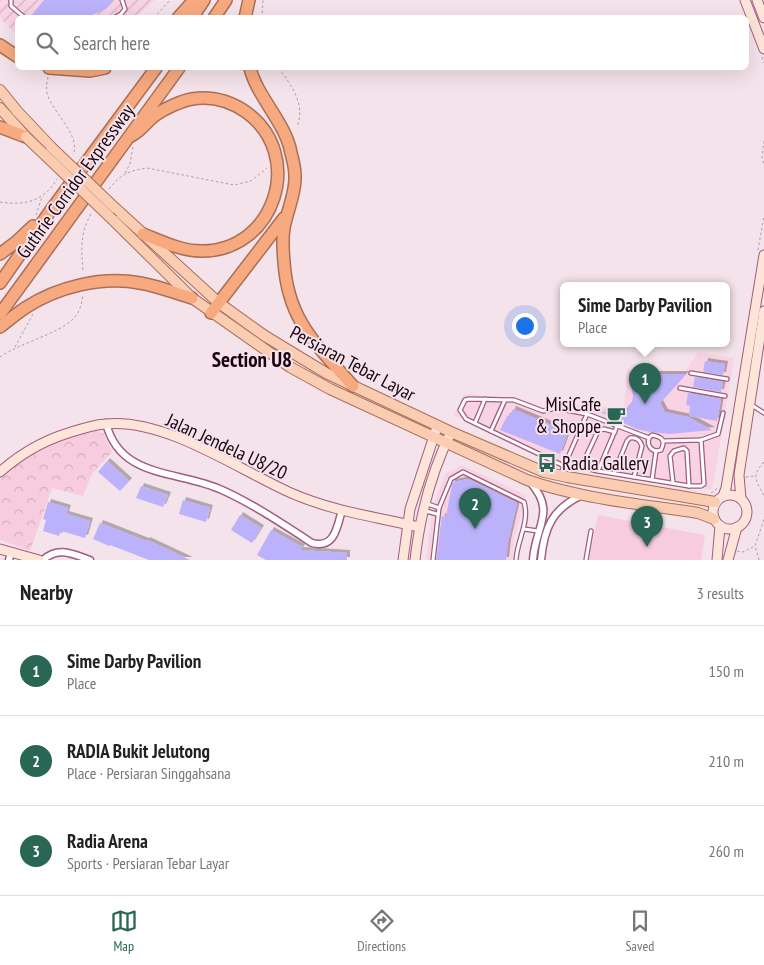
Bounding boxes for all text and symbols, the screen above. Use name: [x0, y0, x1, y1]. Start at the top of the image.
search box: [15, 15, 749, 70]
icon: search: [33, 29, 61, 57]
text: Search here: [73, 31, 150, 55]
street label: Guthrie Corridor Expressway: [11, 98, 140, 263]
popup: [560, 282, 730, 347]
text: Sime Darby Pavilion: [578, 293, 712, 317]
your location: [512, 313, 538, 339]
text: Place: [578, 317, 607, 337]
street label: Persiaran Tebar Layar: [286, 320, 420, 406]
district label: Section U8: [212, 346, 292, 373]
pin: 1: [629, 363, 661, 404]
place label: MisiCafe & Shoppe: [535, 392, 601, 438]
cafe icon: MisiCafe & Shoppe: [605, 404, 627, 426]
street label: Jalan Jendela U8/20: [162, 407, 291, 484]
place label: Radia Gallery: [562, 451, 650, 475]
bus stop icon: Radia Gallery: [536, 452, 558, 474]
pin: 2: [459, 488, 491, 529]
pin: 3: [631, 506, 663, 547]
text: Nearby: [20, 579, 73, 606]
text: 3 results: [697, 583, 744, 603]
text: Sime Darby Pavilion: [67, 649, 201, 673]
text: 1: [32, 661, 40, 681]
text: 150 m: [709, 661, 744, 681]
text: Place: [67, 673, 96, 693]
text: RADIA Bukit Jelutong: [67, 739, 210, 763]
text: 2: [32, 751, 40, 771]
text: 210 m: [709, 751, 744, 771]
text: Place · Persiaran Singgahsana: [67, 763, 231, 783]
text: Radia Arena: [67, 829, 148, 853]
text: 3: [32, 841, 40, 861]
text: 260 m: [709, 841, 744, 861]
text: Sports · Persiaran Tebar Layar: [67, 853, 229, 873]
tab: Map: [110, 907, 138, 955]
tab: Directions: [357, 907, 406, 955]
tab: Saved: [625, 907, 654, 955]

